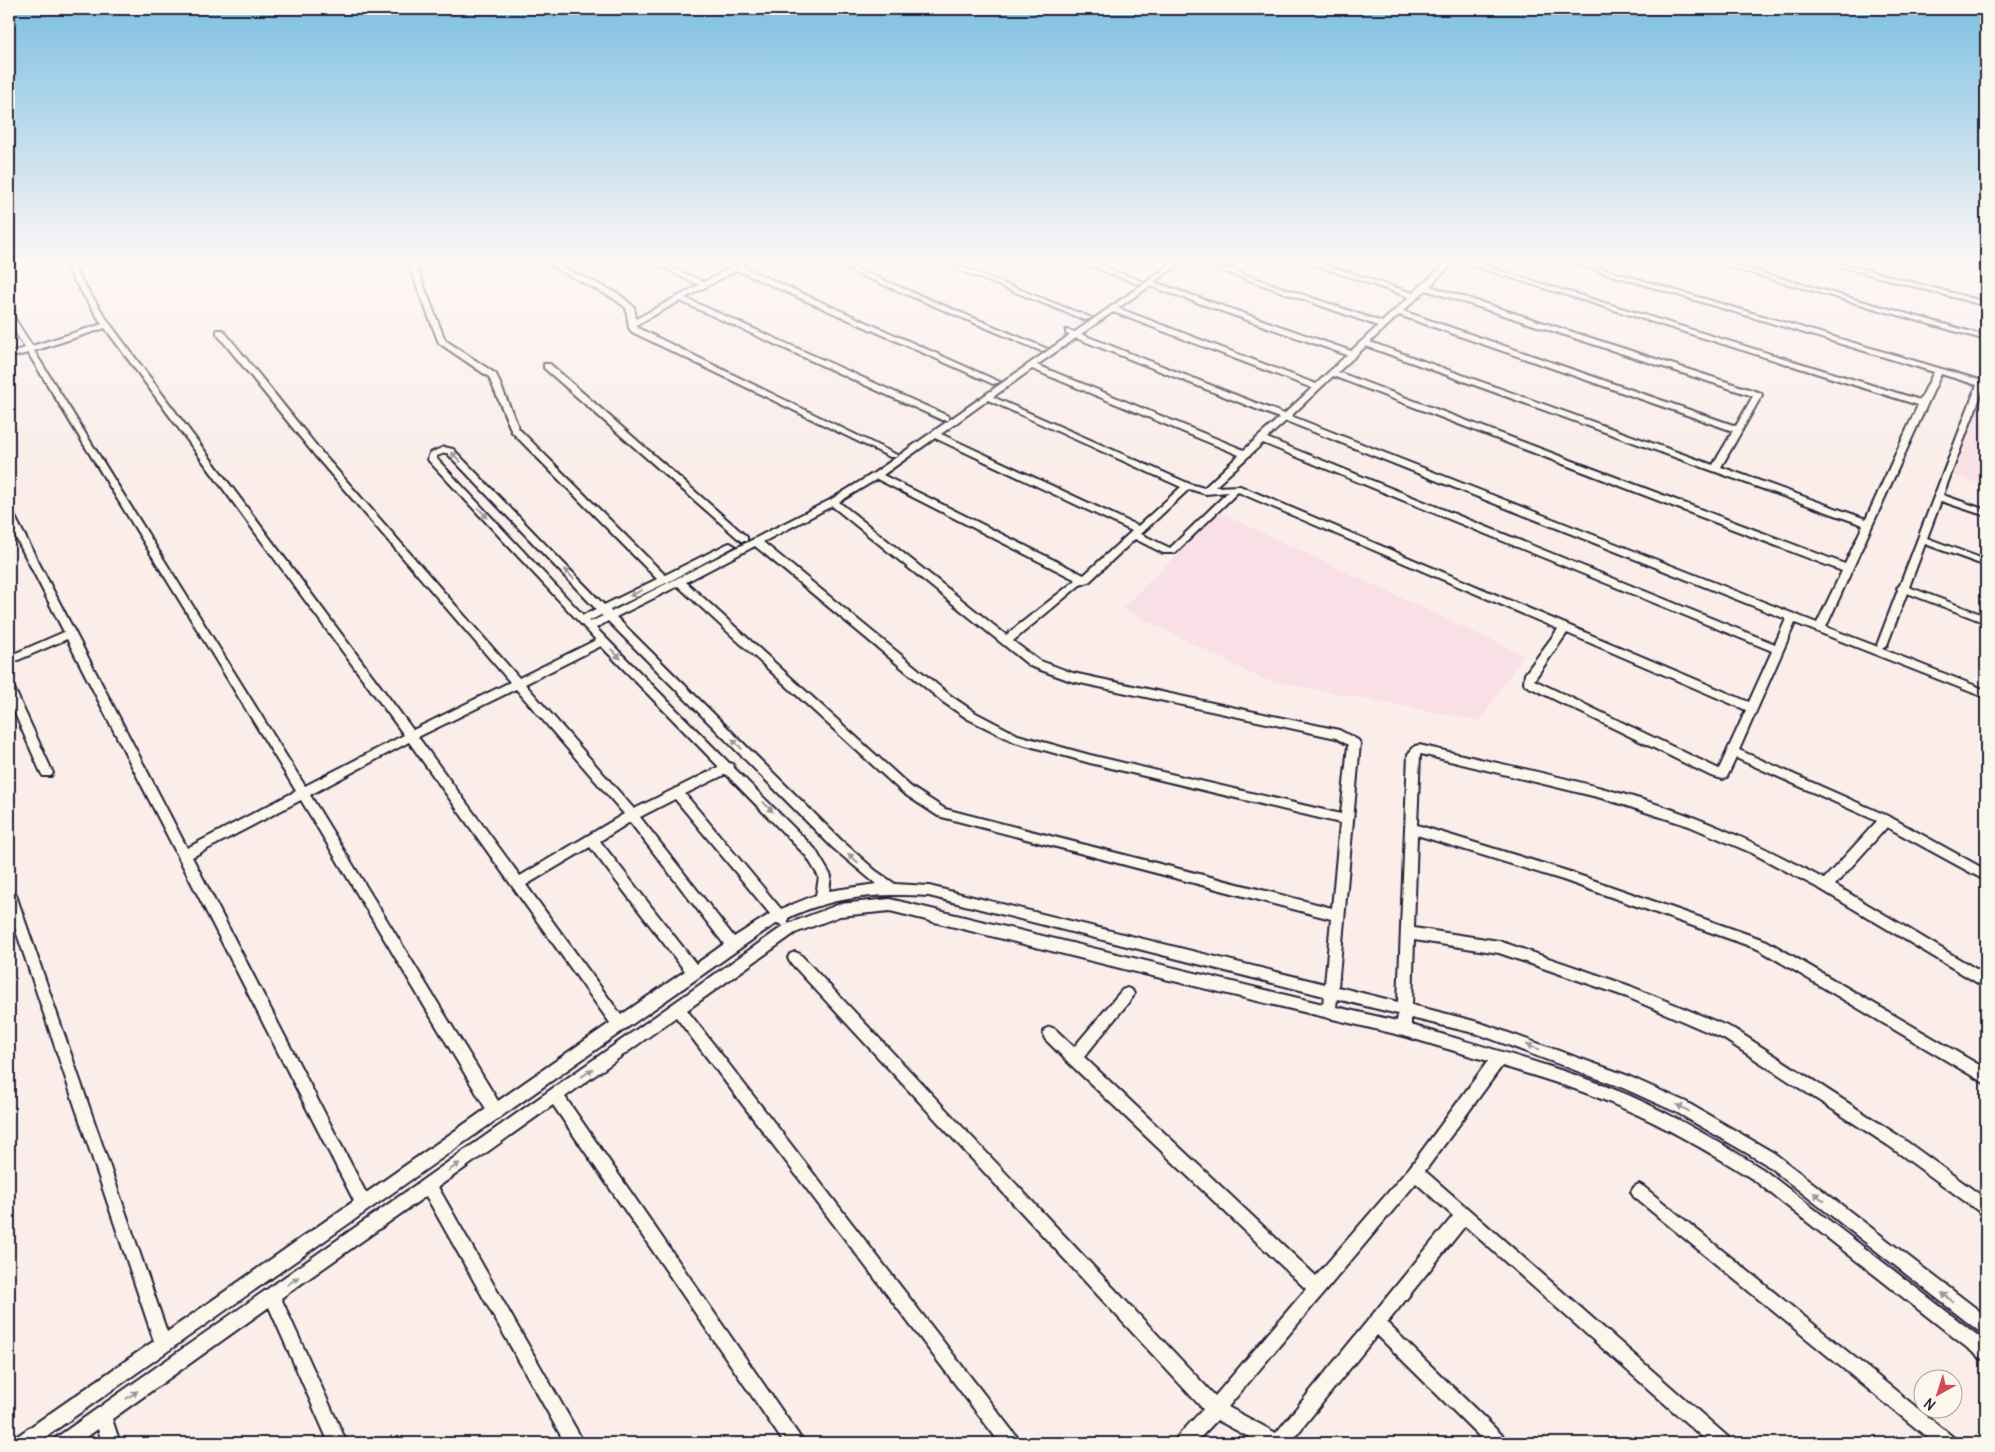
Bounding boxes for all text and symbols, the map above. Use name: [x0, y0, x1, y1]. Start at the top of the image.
one-way arrow: [450, 451, 462, 463]
one-way arrow: [477, 507, 489, 519]
one-way arrow: [563, 568, 575, 580]
one-way arrow: [629, 589, 643, 597]
one-way arrow: [610, 648, 622, 660]
one-way arrow: [731, 738, 743, 750]
one-way arrow: [762, 801, 774, 813]
one-way arrow: [847, 852, 859, 864]
one-way arrow: [1525, 1043, 1540, 1051]
one-way arrow: [580, 1068, 593, 1078]
one-way arrow: [1676, 1104, 1691, 1112]
one-way arrow: [447, 1162, 461, 1172]
one-way arrow: [1813, 1192, 1826, 1203]
one-way arrow: [286, 1276, 300, 1286]
one-way arrow: [1941, 1291, 1954, 1302]
north arrow: [1912, 1370, 1962, 1420]
one-way arrow: [125, 1390, 139, 1400]
text: N: [1920, 1394, 1939, 1414]

